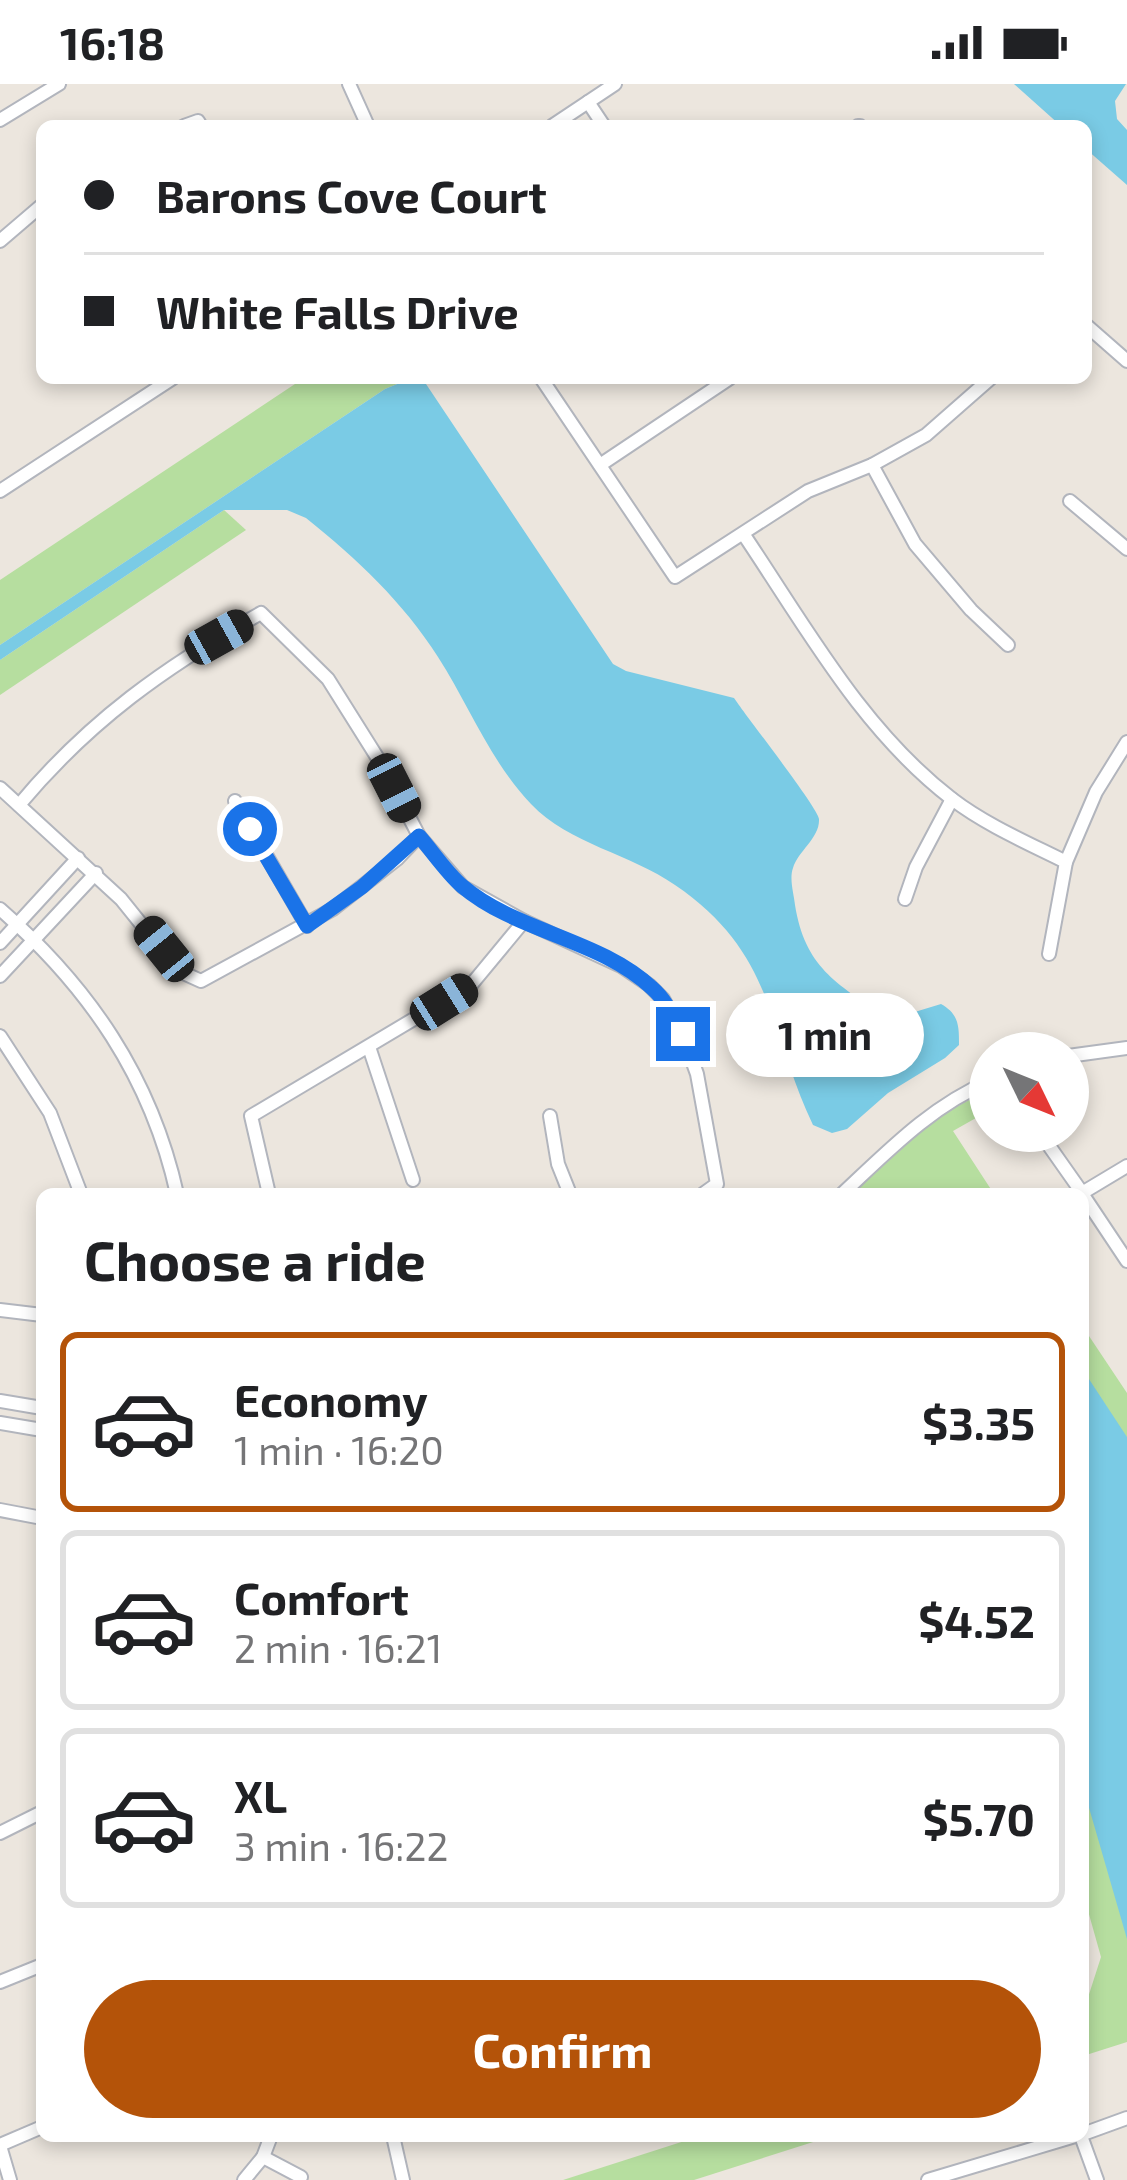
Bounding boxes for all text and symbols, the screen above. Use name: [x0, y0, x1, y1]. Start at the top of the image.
text: 16:18: [60, 15, 165, 69]
text: Barons Cove Court: [156, 168, 547, 222]
text: White Falls Drive: [156, 284, 519, 338]
car: [179, 604, 259, 670]
car: [362, 748, 426, 828]
route start: [223, 802, 277, 856]
car: [127, 910, 201, 988]
car: [404, 968, 484, 1036]
callout: 1 min: [725, 992, 923, 1076]
route end: [656, 1007, 710, 1061]
text: 1 min: [778, 1011, 872, 1058]
north arrow: [969, 1032, 1089, 1152]
map controls: [969, 1032, 1089, 1152]
text: Choose a ride: [84, 1227, 426, 1292]
icon: car: [90, 1368, 198, 1476]
text: Economy: [234, 1372, 428, 1426]
text: $3.35: [922, 1395, 1035, 1449]
text: 1 min · 16:20: [234, 1426, 444, 1473]
icon: car: [90, 1566, 198, 1674]
text: Comfort: [234, 1570, 409, 1624]
text: $4.52: [918, 1593, 1035, 1647]
text: 2 min · 16:21: [234, 1624, 442, 1671]
icon: car: [90, 1764, 198, 1872]
text: XL: [234, 1768, 287, 1822]
text: $5.70: [922, 1791, 1035, 1845]
text: 3 min · 16:22: [234, 1822, 448, 1869]
button: Confirm: [84, 1980, 1041, 2118]

